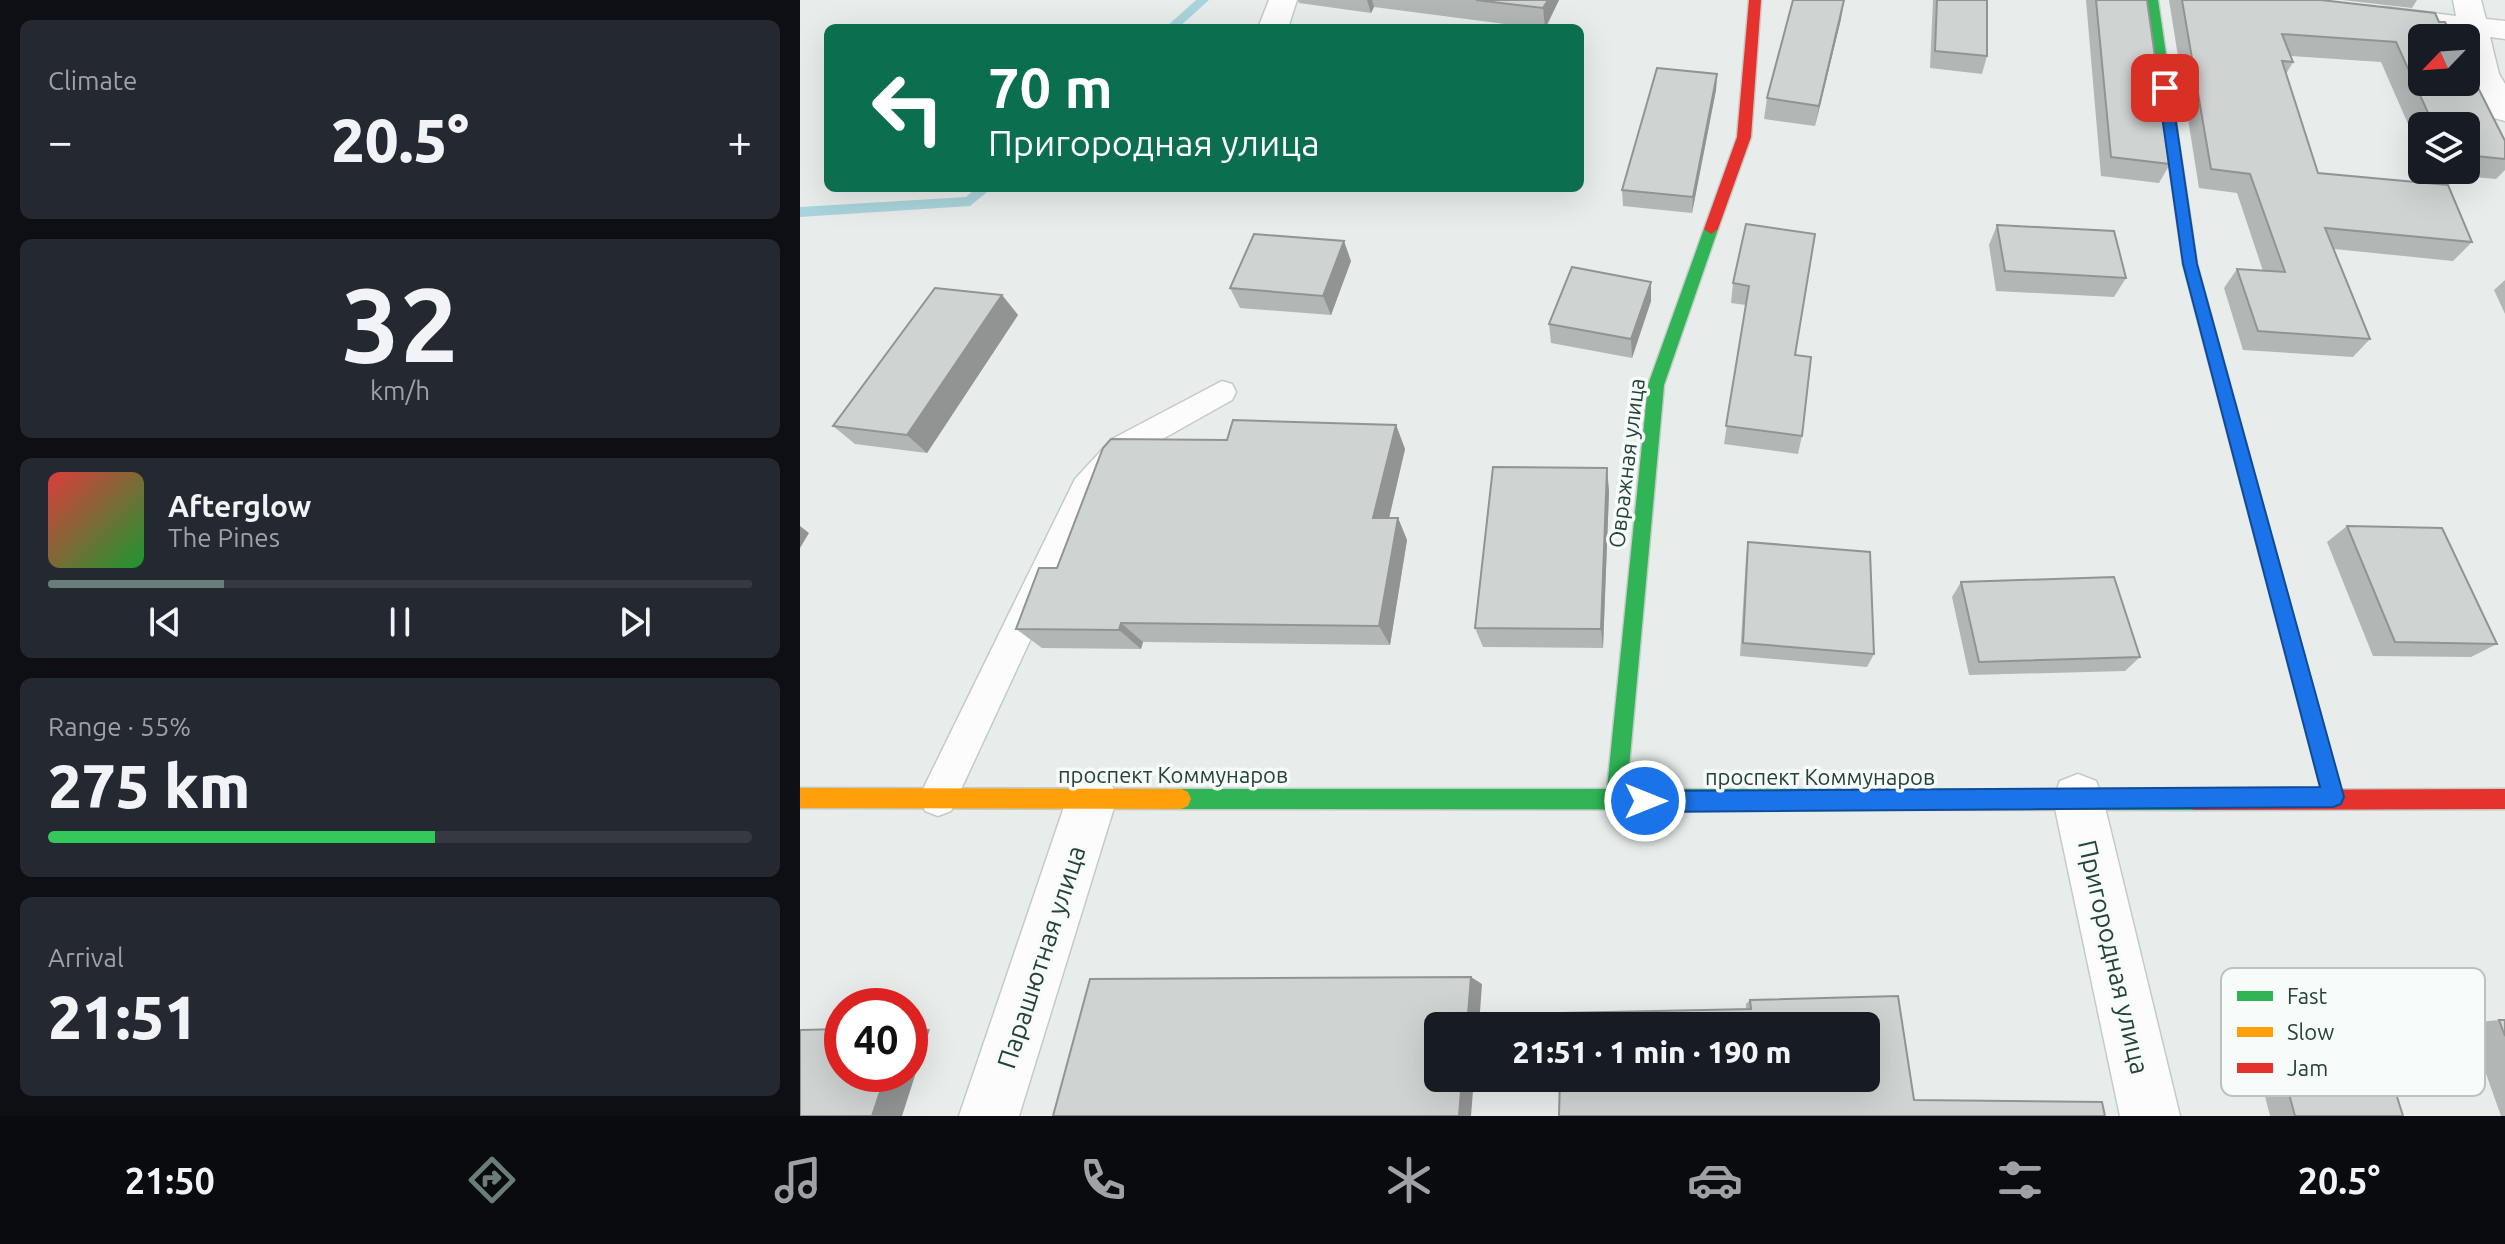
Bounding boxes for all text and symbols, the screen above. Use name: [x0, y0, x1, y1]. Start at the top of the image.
north arrow: [2408, 24, 2480, 96]
map controls: [2408, 24, 2480, 184]
pin: [2131, 54, 2199, 122]
icon: left: [856, 56, 960, 160]
text: 70 m: [988, 56, 1113, 119]
text: Climate: [48, 66, 137, 95]
icon: arrive: [2143, 66, 2187, 110]
text: 20.5°: [331, 106, 469, 173]
button: layers: [2408, 112, 2480, 184]
text: −: [48, 116, 73, 165]
text: +: [727, 116, 752, 165]
text: Пригородная улица: [988, 122, 1320, 163]
text: 32: [341, 265, 459, 382]
text: km/h: [370, 376, 430, 405]
street label: Овражная улица: [1603, 377, 1649, 549]
text: Afterglow: [168, 489, 311, 523]
text: The Pines: [168, 523, 280, 552]
icon: previous: [143, 600, 187, 644]
icon: pause: [378, 600, 422, 644]
icon: next: [613, 600, 657, 644]
text: Range · 55%: [48, 712, 191, 741]
text: 275 km: [48, 752, 250, 819]
position arrow: [1603, 759, 1687, 843]
street label: проспект Коммунаров: [1058, 762, 1288, 787]
street label: проспект Коммунаров: [1705, 764, 1935, 789]
street label: Пригородная улица: [2073, 837, 2155, 1077]
street label: Парашютная улица: [991, 842, 1091, 1072]
text: Arrival: [48, 943, 124, 972]
legend: [2221, 968, 2485, 1096]
text: 21:51: [48, 983, 198, 1050]
text: Fast: [2287, 983, 2328, 1008]
speed limit sign: 40: [824, 988, 928, 1092]
text: Slow: [2287, 1019, 2334, 1044]
text: 21:51 · 1 min · 190 m: [1513, 1035, 1791, 1069]
text: Jam: [2287, 1055, 2328, 1080]
icon: directions: [464, 1152, 520, 1208]
icon: music: [770, 1152, 826, 1208]
icon: phone: [1075, 1152, 1131, 1208]
icon: climate: [1381, 1152, 1437, 1208]
icon: car: [1687, 1152, 1743, 1208]
icon: filters: [1992, 1152, 2048, 1208]
text: 21:50: [125, 1160, 215, 1201]
text: 20.5°: [2298, 1160, 2380, 1201]

